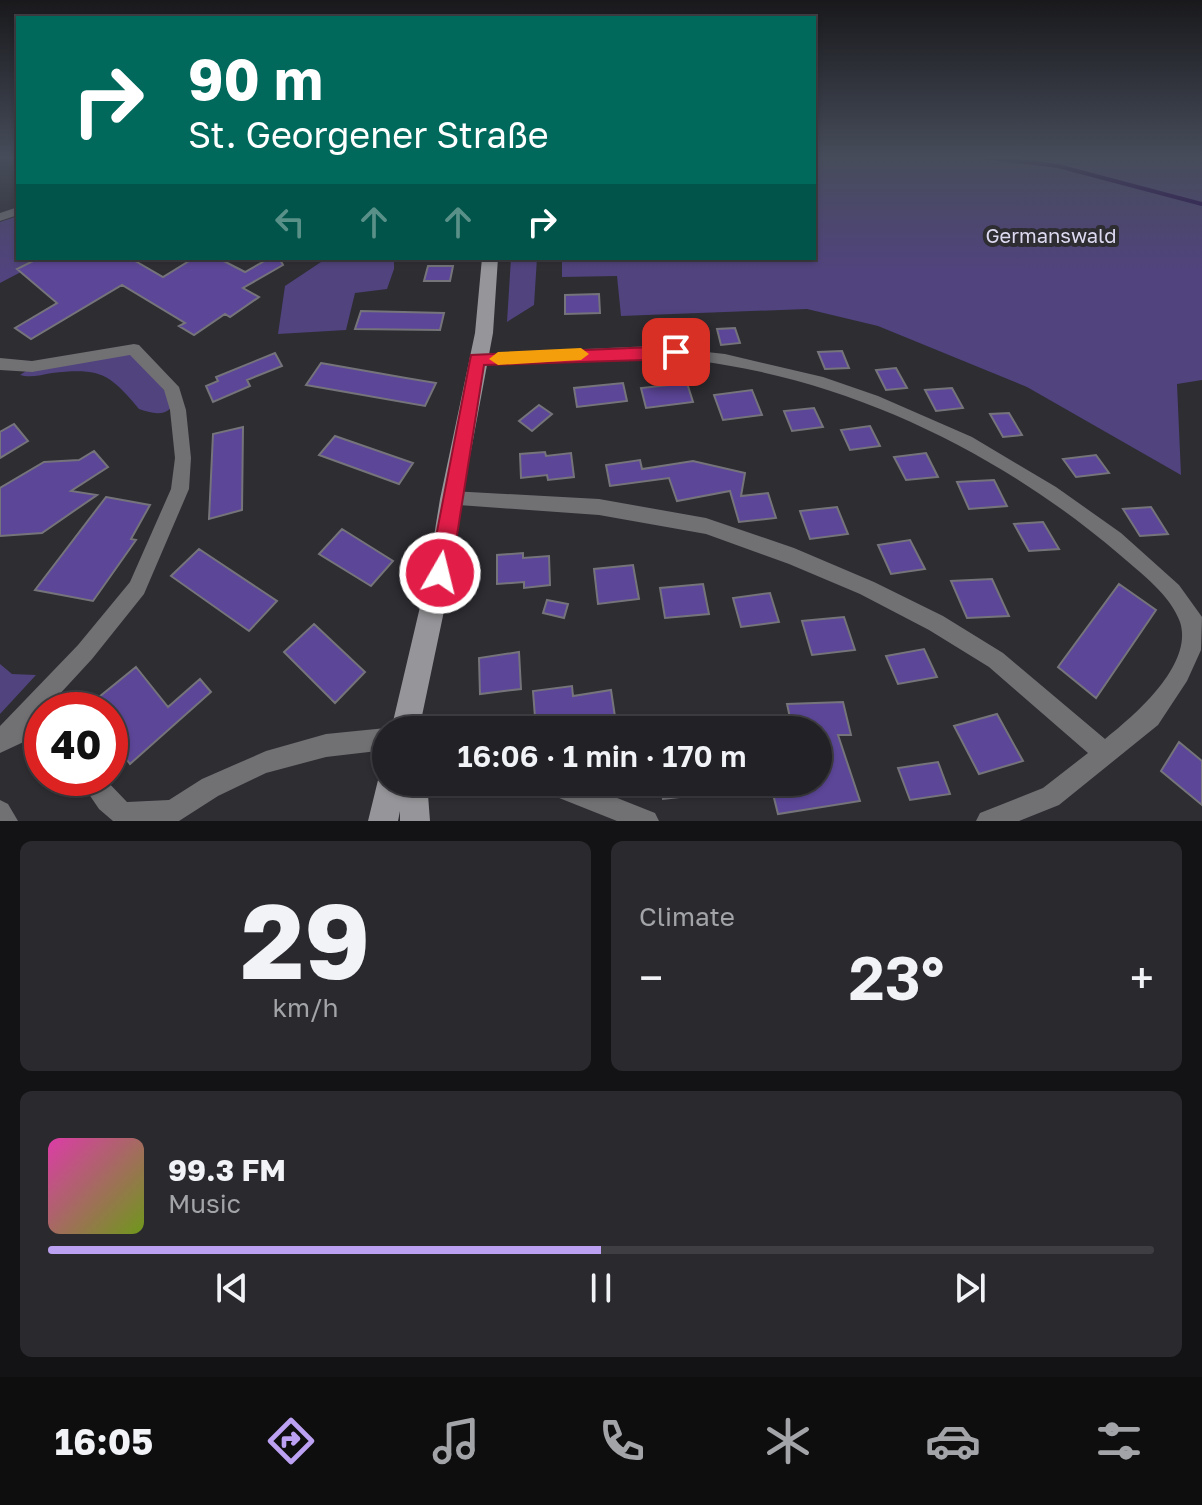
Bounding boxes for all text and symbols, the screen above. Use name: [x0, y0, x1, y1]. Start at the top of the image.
text: 90 m: [188, 45, 323, 112]
icon: right: [56, 48, 160, 152]
text: St. Georgener Straße: [188, 113, 549, 156]
icon: left: [268, 200, 312, 244]
icon: ahead: [352, 200, 396, 244]
icon: ahead: [436, 200, 480, 244]
icon: right: [520, 200, 564, 244]
park label: Germanswald: [986, 223, 1117, 247]
pin: [642, 318, 710, 386]
icon: arrive: [654, 330, 698, 374]
position arrow: [398, 531, 482, 615]
speed limit sign: 40: [24, 692, 128, 796]
text: 16:06 · 1 min · 170 m: [457, 738, 747, 774]
text: 29: [241, 877, 370, 1002]
text: Climate: [639, 901, 735, 932]
text: 23°: [849, 941, 944, 1013]
text: −: [639, 951, 663, 1004]
text: +: [1130, 951, 1154, 1004]
text: km/h: [272, 992, 339, 1023]
text: 99.3 FM: [168, 1152, 286, 1188]
text: Music: [168, 1188, 241, 1219]
icon: previous: [210, 1266, 254, 1310]
icon: pause: [579, 1266, 623, 1310]
icon: next: [948, 1266, 992, 1310]
icon: directions: [263, 1413, 319, 1469]
icon: music: [428, 1413, 484, 1469]
icon: phone: [594, 1413, 650, 1469]
icon: climate: [760, 1413, 816, 1469]
icon: car: [925, 1413, 981, 1469]
icon: filters: [1091, 1413, 1147, 1469]
text: 16:05: [55, 1420, 153, 1463]

